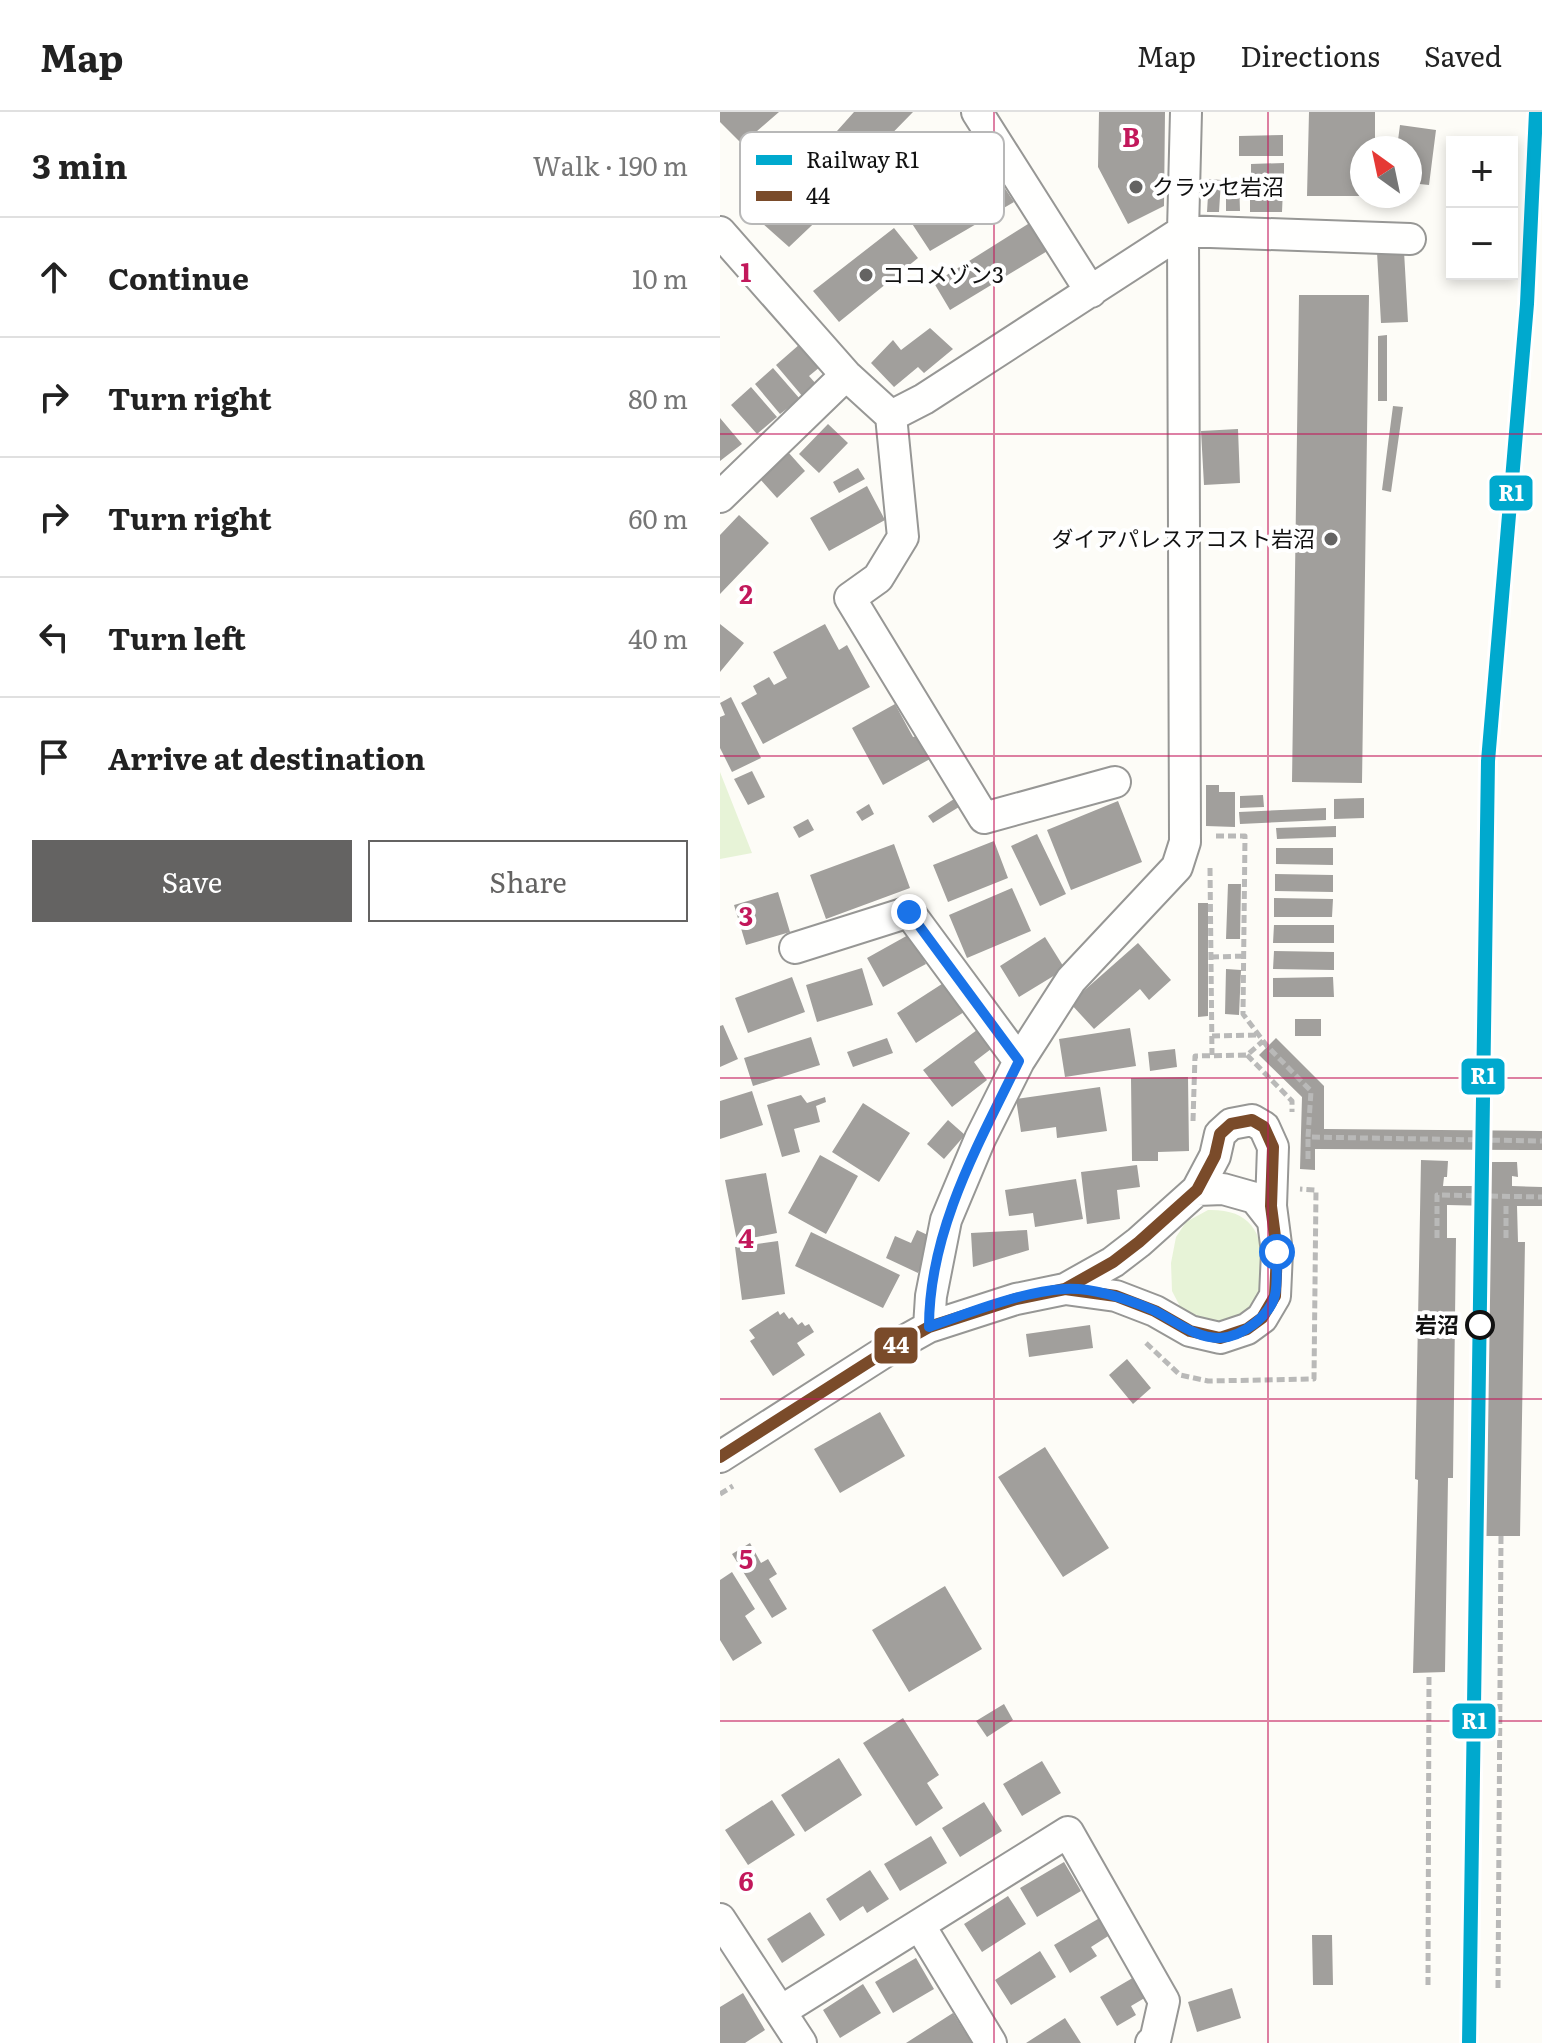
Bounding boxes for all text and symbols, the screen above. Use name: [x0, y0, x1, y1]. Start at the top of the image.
text: Map: [40, 27, 124, 84]
text: Map: [1137, 34, 1196, 76]
text: Directions: [1240, 34, 1380, 76]
text: Saved: [1424, 34, 1502, 76]
text: B: [1122, 116, 1140, 155]
legend: [740, 132, 1004, 224]
north arrow: [1350, 136, 1422, 208]
map controls: [1446, 136, 1518, 280]
button: +: [1446, 136, 1518, 208]
text: 3 min: [32, 139, 128, 189]
text: Railway R1: [806, 142, 919, 175]
text: Walk · 190 m: [533, 145, 688, 184]
place label: クラッセ岩沼: [1152, 169, 1284, 202]
text: 44: [806, 178, 830, 211]
marker: クラッセ岩沼: [1127, 178, 1145, 196]
button: −: [1446, 208, 1518, 280]
text: 1: [741, 251, 752, 290]
icon: ahead: [32, 255, 76, 299]
text: Continue: [108, 255, 249, 299]
place label: ココメゾン3: [882, 257, 1004, 290]
text: 10 m: [632, 258, 688, 297]
marker: ココメゾン3: [857, 266, 875, 284]
icon: right: [32, 375, 76, 419]
text: Turn right: [108, 375, 272, 419]
text: 80 m: [628, 378, 688, 417]
line badge: R1: [1488, 474, 1534, 512]
text: R1: [1498, 475, 1524, 508]
icon: right: [32, 495, 76, 539]
text: Turn right: [108, 495, 272, 539]
text: 60 m: [629, 498, 688, 537]
place label: ダイアパレスアコスト岩沼: [1051, 521, 1315, 554]
marker: ダイアパレスアコスト岩沼: [1322, 530, 1340, 548]
text: 2: [739, 573, 753, 612]
icon: left: [32, 615, 76, 659]
text: Turn left: [108, 615, 246, 659]
text: 40 m: [628, 618, 688, 657]
icon: arrive: [32, 735, 76, 779]
text: Arrive at destination: [108, 735, 425, 779]
button: Save: [32, 840, 352, 922]
button: Share: [368, 840, 688, 922]
route end: [891, 894, 927, 930]
text: 3: [739, 895, 753, 934]
line badge: R1: [1460, 1057, 1506, 1096]
text: R1: [1470, 1058, 1496, 1091]
text: 4: [738, 1217, 754, 1256]
route start: [1259, 1234, 1295, 1270]
place label: 岩沼: [1415, 1307, 1459, 1340]
marker: 岩沼: [1466, 1311, 1494, 1339]
line badge: 44: [873, 1326, 919, 1365]
text: 44: [883, 1327, 909, 1360]
text: 5: [739, 1538, 753, 1577]
line badge: R1: [1451, 1702, 1497, 1740]
text: R1: [1461, 1703, 1487, 1736]
text: 6: [738, 1860, 754, 1899]

